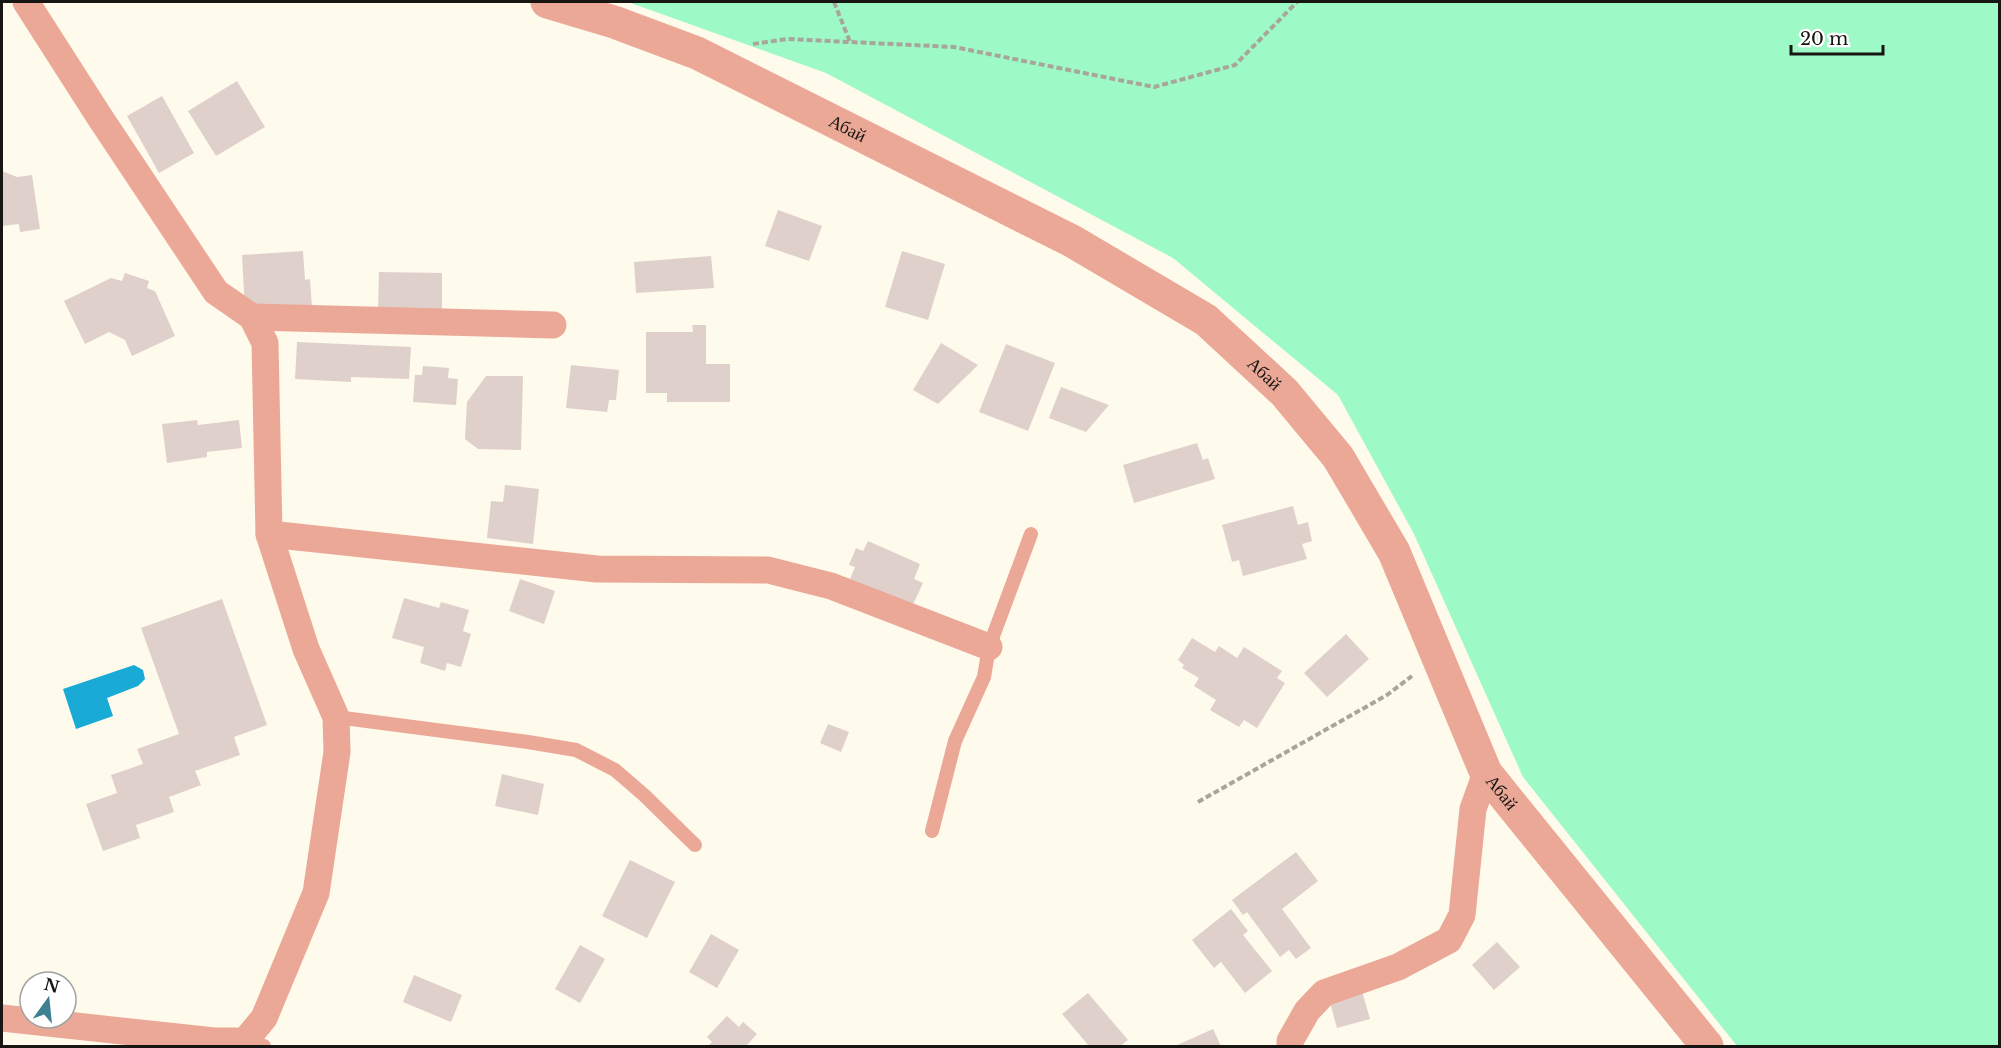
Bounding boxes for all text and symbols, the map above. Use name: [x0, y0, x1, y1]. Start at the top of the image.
scale bar: [1791, 18, 1882, 56]
text: 20 m: [1800, 28, 1848, 50]
street label: Абай: [825, 110, 870, 147]
street label: Абай: [1243, 353, 1286, 395]
street label: Абай: [1481, 770, 1523, 815]
north arrow: [18, 970, 78, 1030]
text: N: [42, 974, 62, 997]

